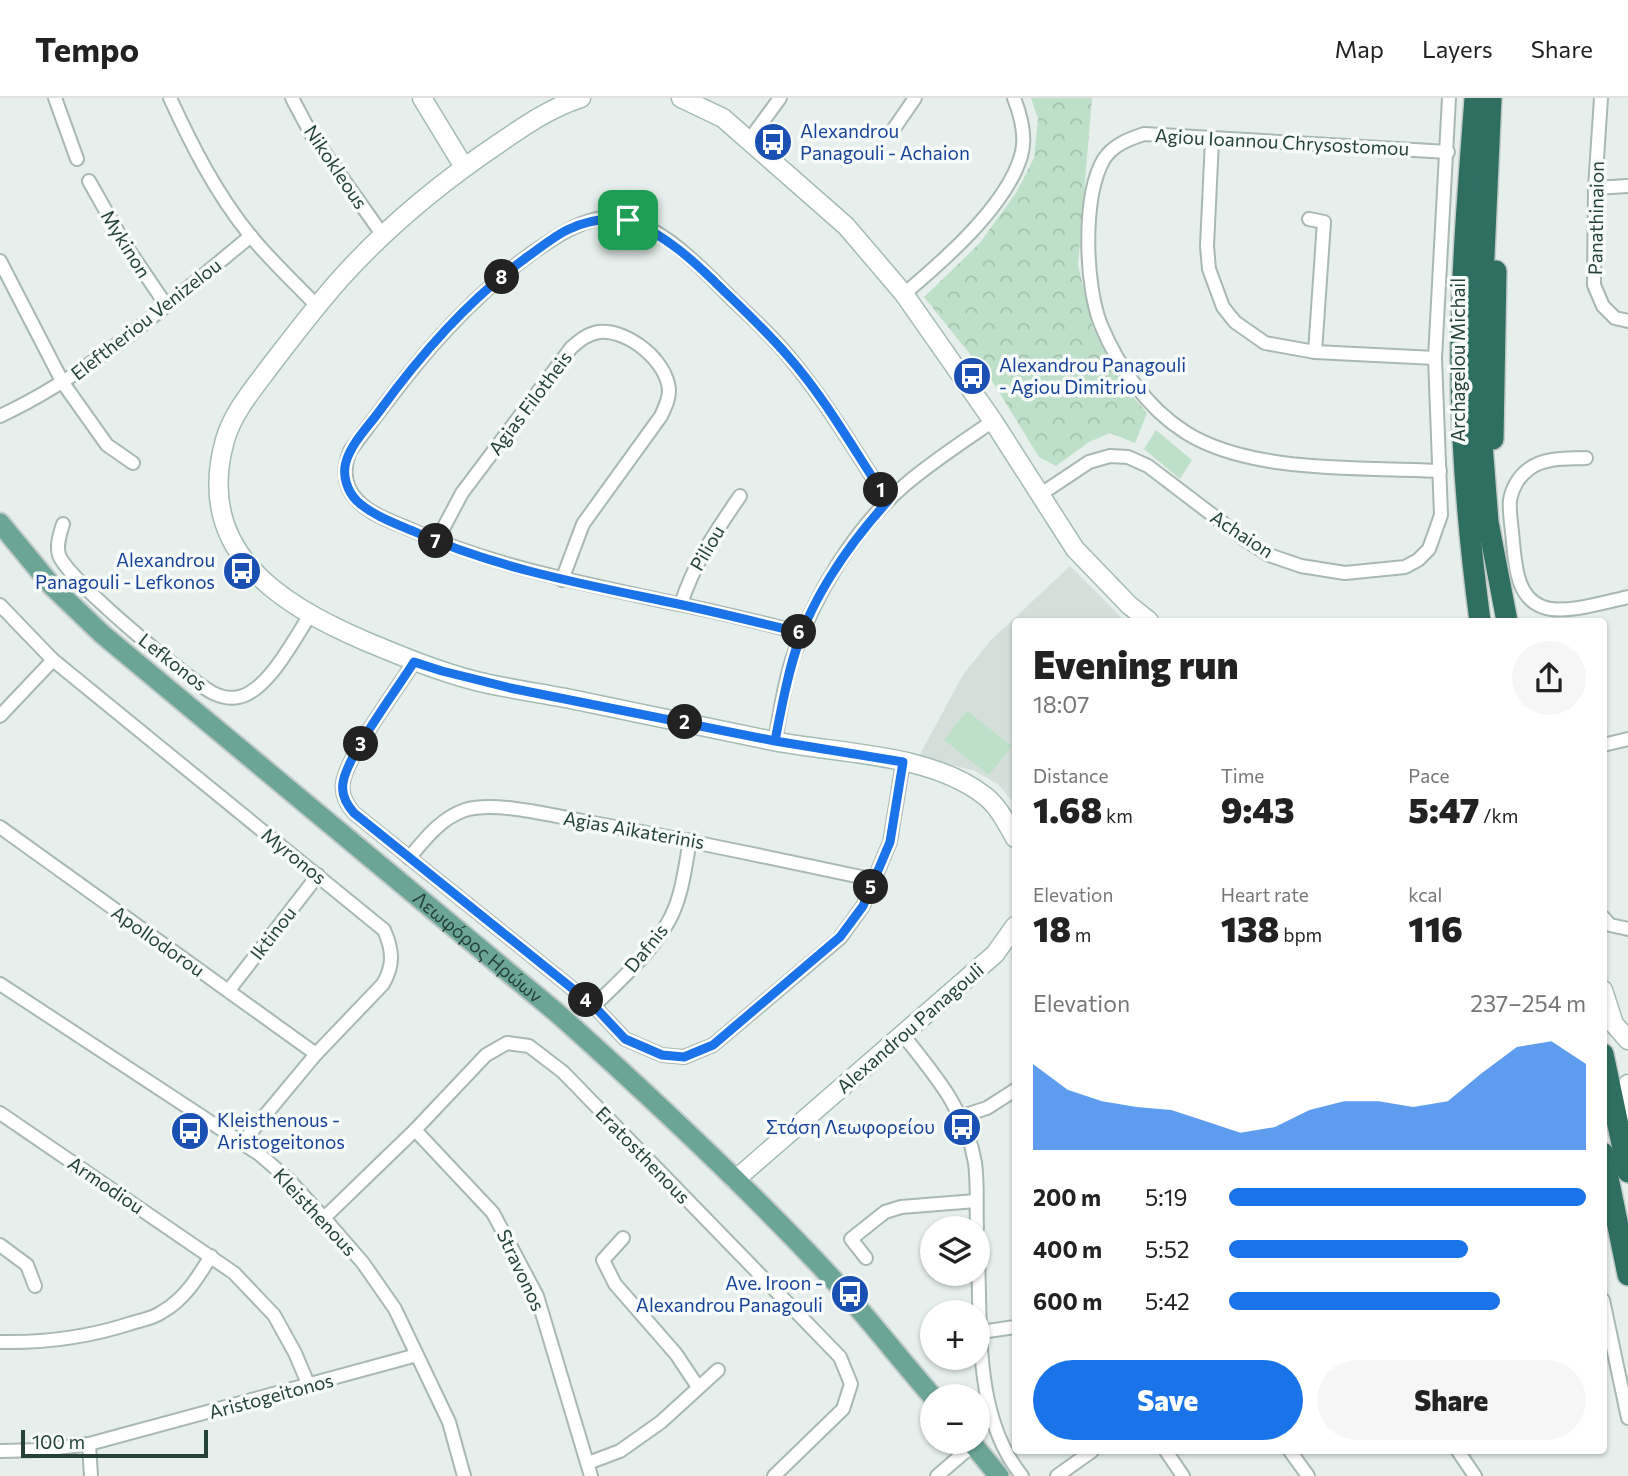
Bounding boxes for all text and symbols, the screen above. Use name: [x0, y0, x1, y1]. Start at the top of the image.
text: Tempo: [35, 28, 139, 69]
text: Map: [1335, 34, 1384, 63]
text: Layers: [1422, 34, 1493, 63]
text: Share: [1531, 34, 1593, 63]
place label: Alexandrou Panagouli - Achaion: [800, 119, 970, 164]
street label: Nikokleous: [300, 120, 373, 213]
bus stop icon: Alexandrou Panagouli - Achaion: [752, 121, 794, 163]
street label: Agiou Ioannou Chrysostomou: [1154, 123, 1410, 160]
street label: Panathinaion: [1583, 161, 1608, 275]
pin: [598, 190, 658, 250]
icon: arrive: [609, 201, 647, 239]
street label: Mykinon: [97, 206, 156, 282]
street label: Eleftheriou Venizelou: [66, 253, 225, 384]
pin: 8: [484, 260, 520, 294]
text: 8: [496, 265, 507, 288]
street label: Archagelou Michail: [1446, 278, 1469, 442]
street label: Agias Filotheis: [483, 346, 576, 459]
place label: Alexandrou Panagouli - Agiou Dimitriou: [999, 353, 1186, 398]
bus stop icon: Alexandrou Panagouli - Agiou Dimitriou: [951, 355, 993, 397]
pin: 1: [864, 472, 898, 508]
text: 1: [876, 478, 885, 501]
street label: Achaion: [1207, 505, 1278, 562]
street label: Piliou: [684, 521, 729, 574]
pin: 7: [418, 524, 453, 558]
text: 7: [430, 529, 441, 552]
place label: Alexandrou Panagouli - Lefkonos: [35, 548, 215, 593]
bus stop icon: Alexandrou Panagouli - Lefkonos: [221, 550, 263, 592]
pin: 6: [782, 614, 816, 650]
text: 6: [793, 620, 804, 643]
street label: Lefkonos: [135, 628, 212, 695]
text: Evening run: [1033, 640, 1239, 687]
button: share: [1512, 641, 1586, 715]
text: 18:07: [1033, 690, 1089, 718]
pin: 2: [668, 704, 702, 740]
text: 2: [679, 710, 690, 733]
pin: 3: [344, 726, 378, 762]
text: 3: [355, 732, 366, 755]
text: Distance: [1033, 764, 1109, 787]
text: Time: [1221, 764, 1264, 787]
text: Pace: [1408, 764, 1450, 787]
text: 1.68: [1033, 787, 1102, 830]
text: 9:43: [1221, 787, 1295, 830]
text: 5:47: [1408, 787, 1479, 830]
text: km: [1102, 804, 1133, 827]
text: /km: [1479, 804, 1518, 827]
street label: Agias Aikaterinis: [562, 806, 706, 853]
street label: Myronos: [257, 823, 331, 889]
pin: 5: [854, 870, 888, 904]
text: 5: [865, 875, 876, 898]
text: Elevation: [1033, 883, 1113, 906]
text: Heart rate: [1221, 883, 1309, 906]
text: kcal: [1408, 883, 1442, 906]
street label: Λεωφόρος Ηρώων: [409, 886, 548, 1007]
street label: Apollodorou: [107, 900, 209, 981]
street label: Iktinou: [245, 902, 300, 964]
text: 18: [1033, 906, 1071, 949]
text: 138: [1221, 906, 1280, 949]
text: 116: [1408, 906, 1463, 949]
street label: Dafnis: [619, 919, 672, 977]
text: m: [1071, 923, 1091, 946]
text: bpm: [1280, 923, 1322, 946]
street label: Alexandrou Panagouli: [831, 958, 988, 1098]
pin: 4: [568, 982, 604, 1018]
text: 4: [580, 988, 591, 1011]
text: Elevation: [1033, 989, 1130, 1017]
text: 237–254 m: [1470, 989, 1586, 1017]
street label: Eratosthenous: [591, 1101, 695, 1208]
bus stop icon: Στάση Λεωφορείου: [941, 1106, 983, 1148]
place label: Kleisthenous - Aristogeitonos: [217, 1108, 345, 1153]
bus stop icon: Kleisthenous - Aristogeitonos: [169, 1110, 211, 1152]
place label: Στάση Λεωφορείου: [766, 1115, 935, 1138]
street label: Armodiou: [64, 1151, 149, 1218]
street label: Kleisthenous: [269, 1163, 362, 1260]
text: 200 m: [1033, 1183, 1101, 1211]
text: 5:19: [1145, 1183, 1187, 1211]
map controls: [920, 1216, 990, 1454]
button: layers: [920, 1216, 990, 1286]
street label: Stravonos: [493, 1225, 550, 1314]
text: 400 m: [1033, 1235, 1102, 1263]
text: 5:52: [1145, 1235, 1190, 1263]
place label: Ave. Iroon - Alexandrou Panagouli: [636, 1271, 823, 1316]
bus stop icon: Ave. Iroon - Alexandrou Panagouli: [829, 1273, 871, 1315]
text: 600 m: [1033, 1287, 1102, 1315]
text: 5:42: [1145, 1287, 1190, 1315]
button: +: [920, 1300, 990, 1370]
button: Save: [1033, 1360, 1303, 1440]
button: Share: [1317, 1360, 1586, 1440]
street label: Aristogeitonos: [206, 1368, 336, 1423]
button: −: [920, 1384, 990, 1454]
scale bar: [21, 1427, 208, 1459]
text: 100 m: [32, 1430, 85, 1453]

